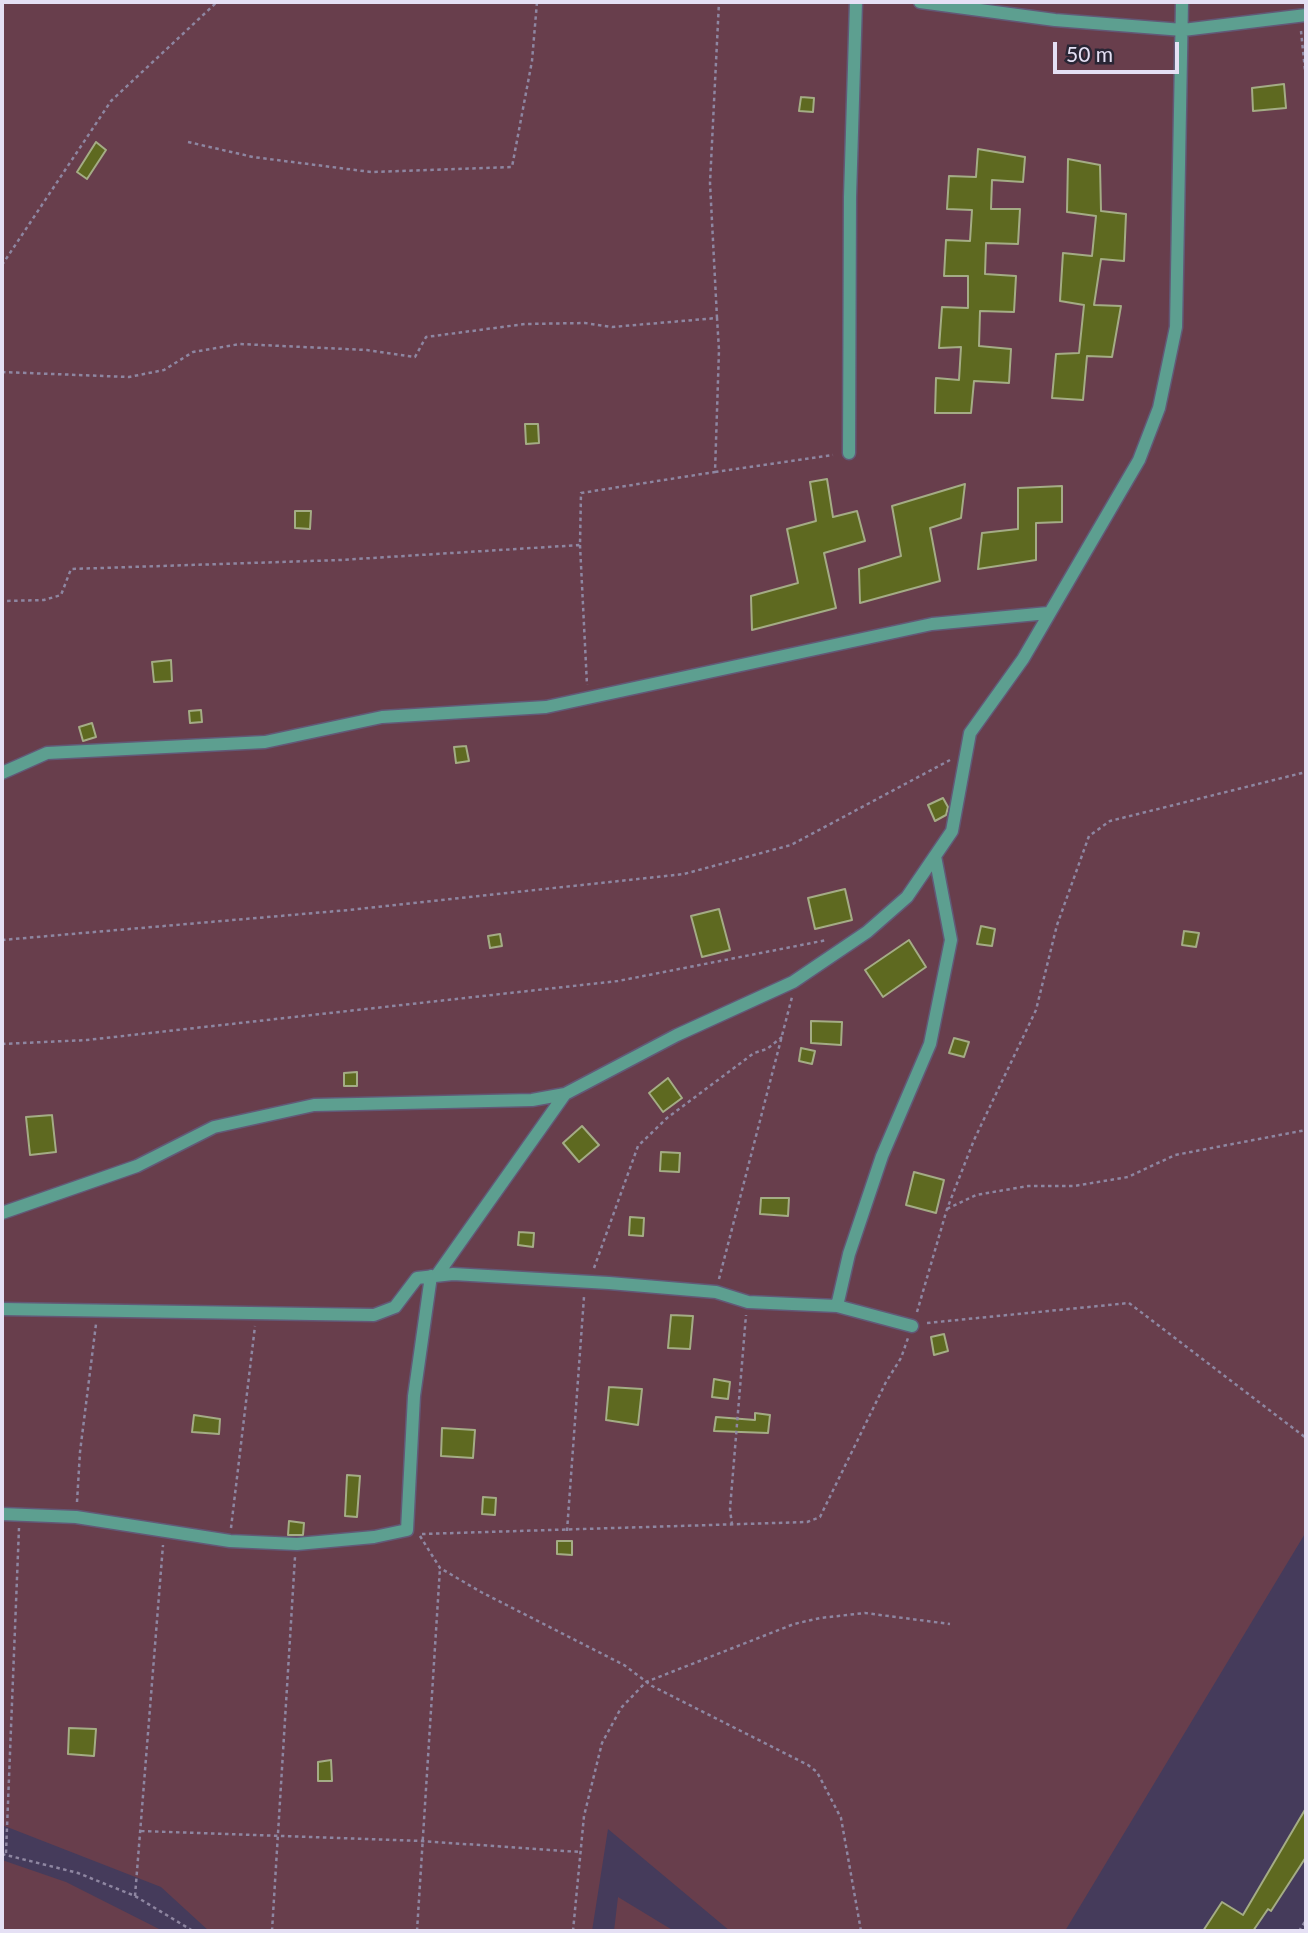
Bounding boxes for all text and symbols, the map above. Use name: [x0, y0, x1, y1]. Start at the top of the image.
scale bar: [1056, 28, 1182, 72]
text: 50 m: [1066, 41, 1113, 66]

